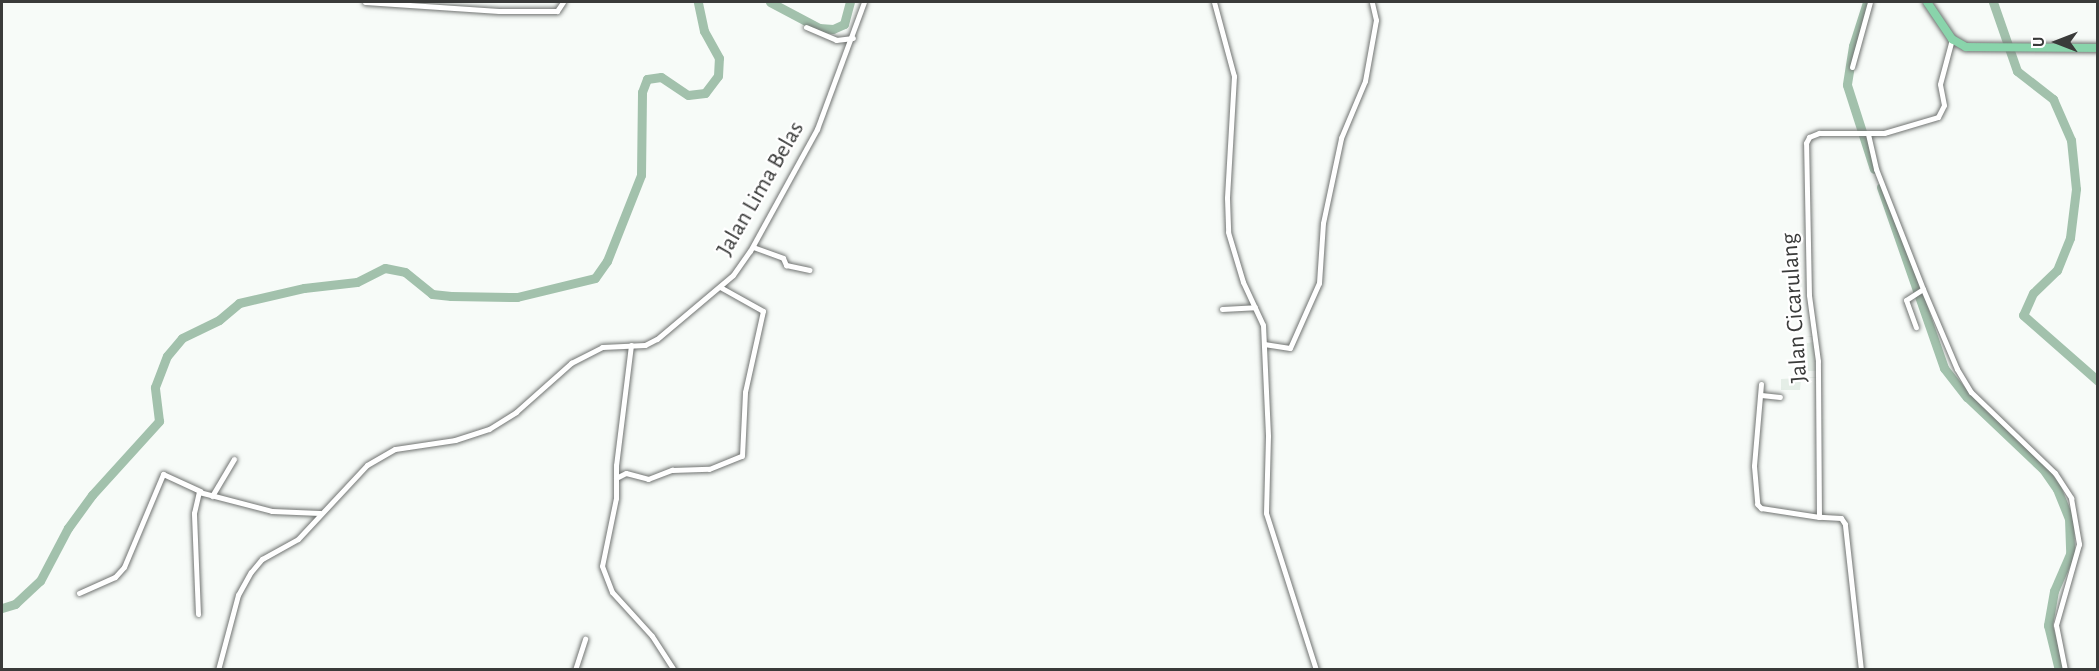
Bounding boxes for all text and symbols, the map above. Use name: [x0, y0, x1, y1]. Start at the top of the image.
north arrow: [2027, 12, 2087, 72]
text: U: [2031, 37, 2047, 47]
street label: Jalan Lima Belas: [711, 116, 811, 262]
street label: Jalan Cicarulang: [1775, 232, 1815, 384]

